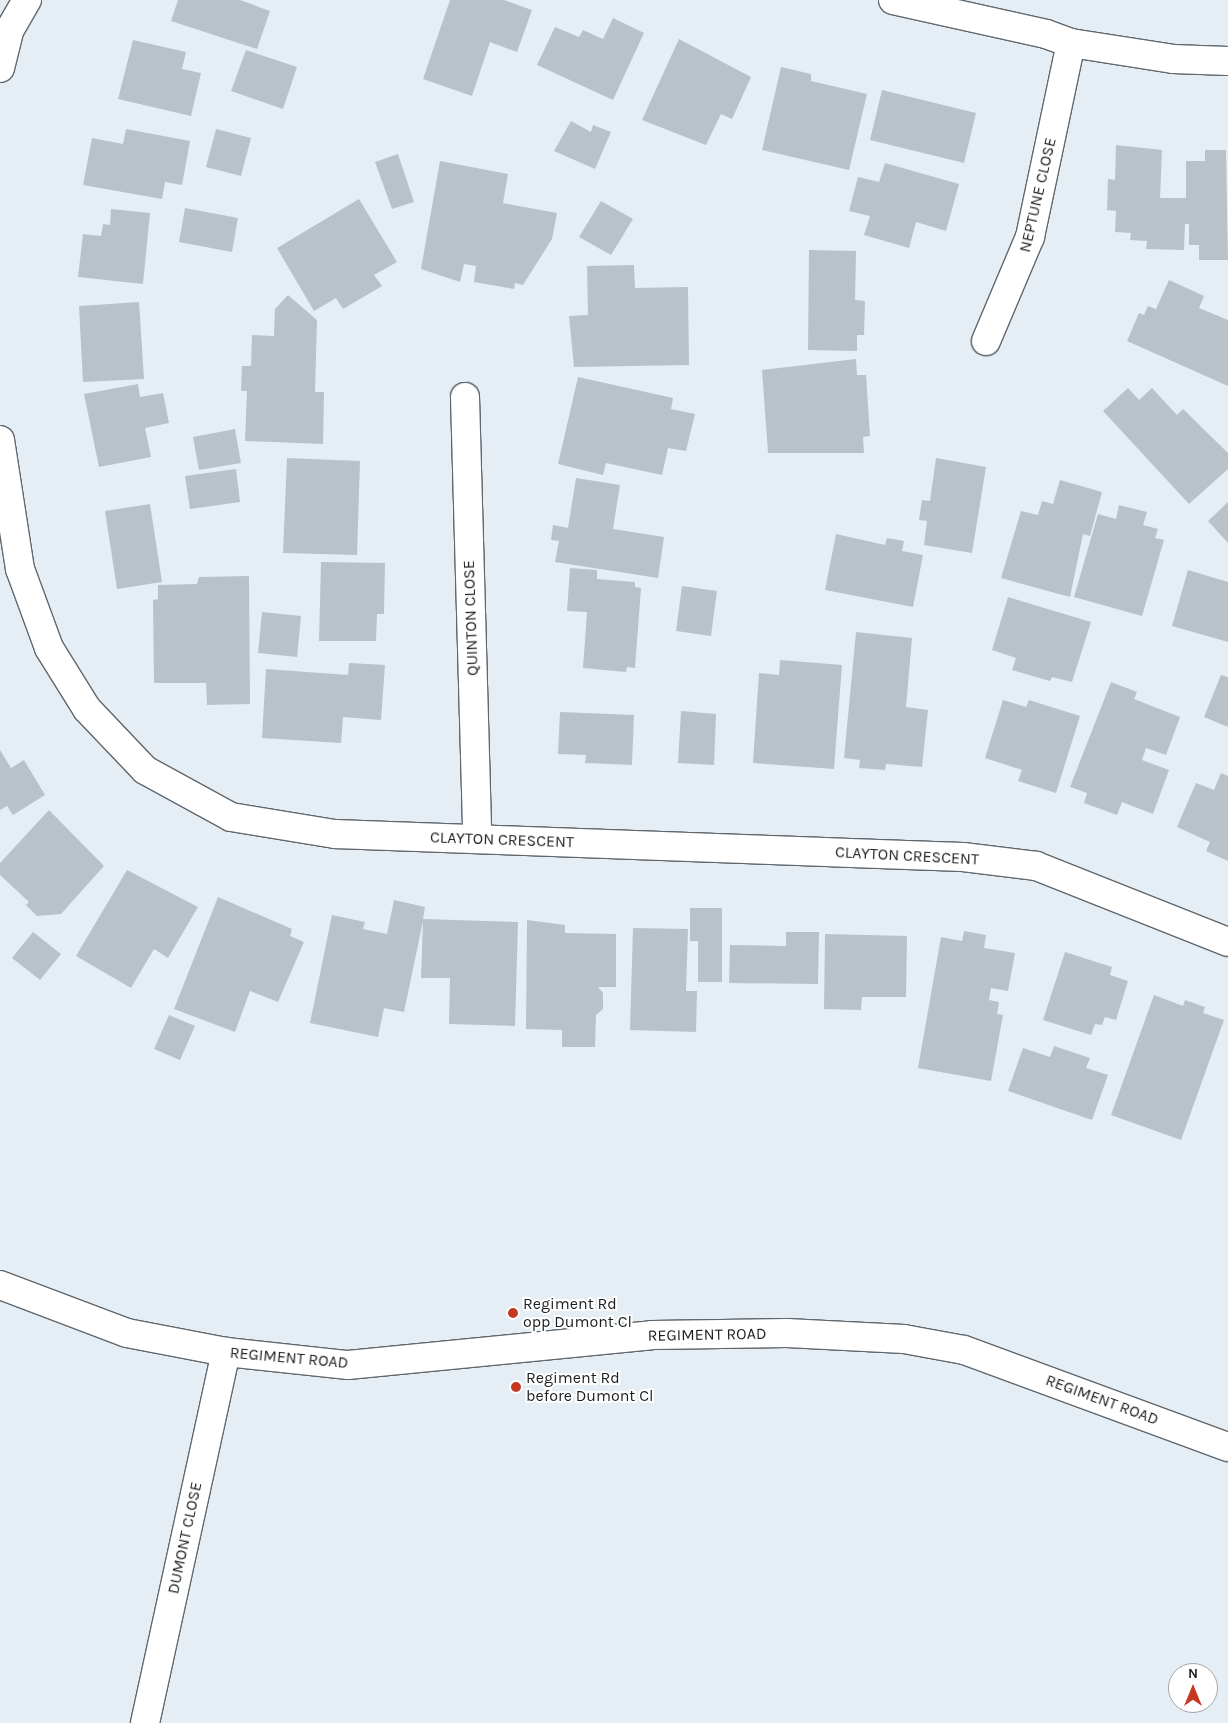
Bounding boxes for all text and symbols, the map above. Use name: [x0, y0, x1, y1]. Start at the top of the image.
street label: NEPTUNE CLOSE: [1015, 136, 1061, 254]
street label: QUINTON CLOSE: [459, 560, 483, 676]
street label: CLAYTON CRESCENT: [430, 828, 574, 852]
street label: CLAYTON CRESCENT: [835, 843, 979, 869]
place label: Regiment Rd opp Dumont Cl: [523, 1294, 632, 1332]
marker: Regiment Rd opp Dumont Cl: [507, 1307, 519, 1319]
street label: REGIMENT ROAD: [647, 1324, 767, 1346]
street label: REGIMENT ROAD: [229, 1343, 349, 1373]
place label: Regiment Rd before Dumont Cl: [526, 1368, 653, 1406]
street label: REGIMENT ROAD: [1043, 1371, 1161, 1429]
marker: Regiment Rd before Dumont Cl: [510, 1381, 522, 1393]
street label: DUMONT CLOSE: [164, 1480, 206, 1596]
north arrow: [1168, 1663, 1218, 1713]
text: N: [1188, 1665, 1198, 1682]

